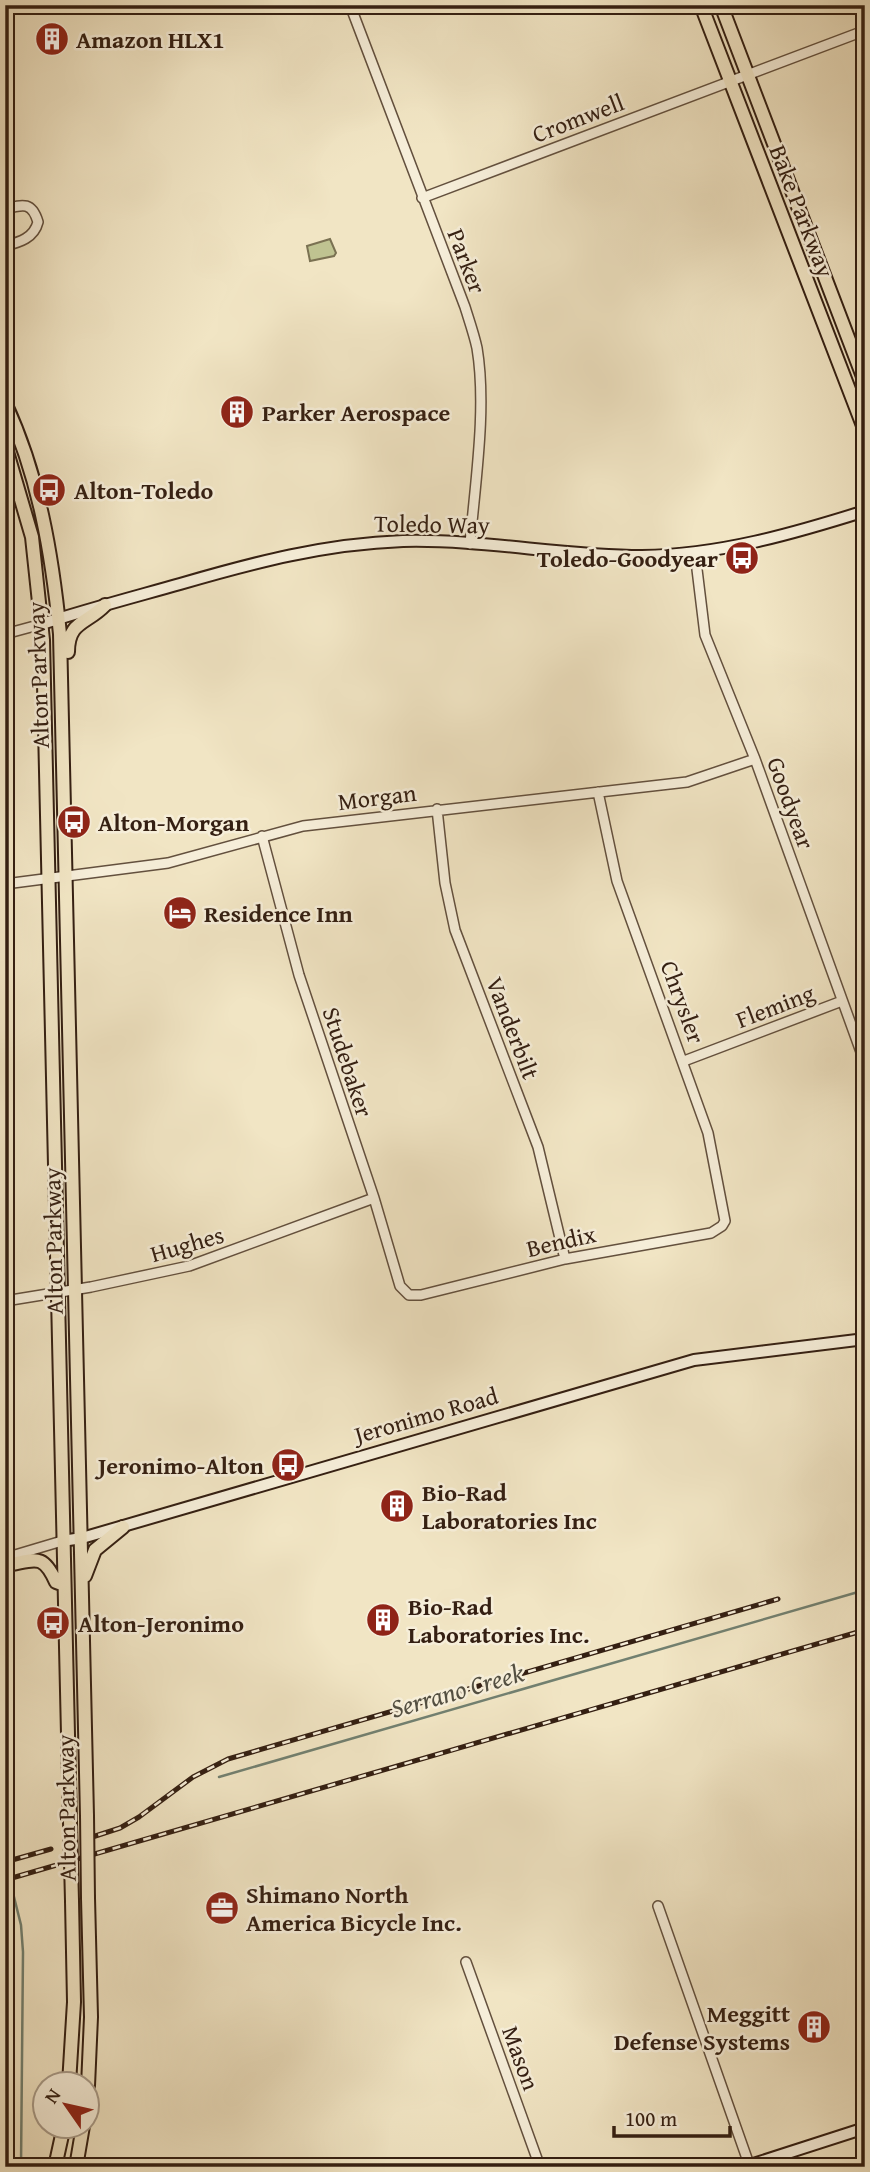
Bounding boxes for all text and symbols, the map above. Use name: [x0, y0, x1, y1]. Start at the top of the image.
building icon: Amazon HLX1: [33, 20, 71, 58]
place label: Amazon HLX1: [76, 22, 225, 57]
street label: Cromwell: [527, 84, 629, 151]
street label: Bake Parkway: [761, 140, 843, 282]
street label: Parker: [439, 223, 495, 299]
building icon: Parker Aerospace: [218, 393, 256, 431]
place label: Parker Aerospace: [262, 395, 450, 430]
bus stop icon: Alton-Toledo: [30, 471, 68, 509]
place label: Alton-Toledo: [74, 473, 213, 508]
street label: Toledo Way: [374, 505, 490, 543]
bus stop icon: Toledo-Goodyear: [723, 539, 761, 577]
place label: Toledo-Goodyear: [537, 541, 718, 576]
street label: Alton Parkway: [18, 601, 58, 749]
street label: Goodyear: [758, 752, 824, 854]
street label: Morgan: [336, 775, 419, 819]
bus stop icon: Alton-Morgan: [55, 803, 93, 841]
place label: Alton-Morgan: [98, 805, 249, 840]
hotel icon: Residence Inn: [161, 894, 199, 932]
place label: Residence Inn: [204, 896, 353, 931]
street label: Chrysler: [652, 956, 714, 1048]
street label: Vanderbilt: [477, 972, 549, 1085]
street label: Fleming: [731, 975, 819, 1037]
street label: Studebaker: [314, 1002, 382, 1122]
street label: Alton Parkway: [34, 1167, 72, 1315]
street label: Bendix: [523, 1216, 600, 1266]
street label: Hughes: [146, 1217, 228, 1271]
street label: Jeronimo Road: [347, 1378, 502, 1453]
bus stop icon: Jeronimo-Alton: [269, 1446, 307, 1484]
place label: Jeronimo-Alton: [94, 1448, 264, 1483]
place label: Bio-Rad Laboratories Inc: [422, 1475, 597, 1538]
building icon: Bio-Rad Laboratories Inc: [378, 1487, 416, 1525]
place label: Bio-Rad Laboratories Inc.: [408, 1589, 590, 1652]
building icon: Bio-Rad Laboratories Inc.: [364, 1601, 402, 1639]
bus stop icon: Alton-Jeronimo: [34, 1604, 72, 1642]
place label: Alton-Jeronimo: [78, 1606, 244, 1641]
water label: Serrano Creek: [386, 1652, 528, 1728]
street label: Alton Parkway: [47, 1734, 85, 1882]
place label: Shimano North America Bicycle Inc.: [246, 1877, 462, 1940]
office icon: Shimano North America Bicycle Inc.: [203, 1889, 241, 1927]
place label: Meggitt Defense Systems: [614, 1996, 790, 2059]
building icon: Meggitt Defense Systems: [795, 2008, 833, 2046]
street label: Mason: [493, 2021, 549, 2096]
north arrow: [32, 2070, 102, 2140]
text: N: [37, 2082, 67, 2109]
scale bar: [614, 2095, 730, 2139]
text: 100 m: [625, 2103, 677, 2134]

